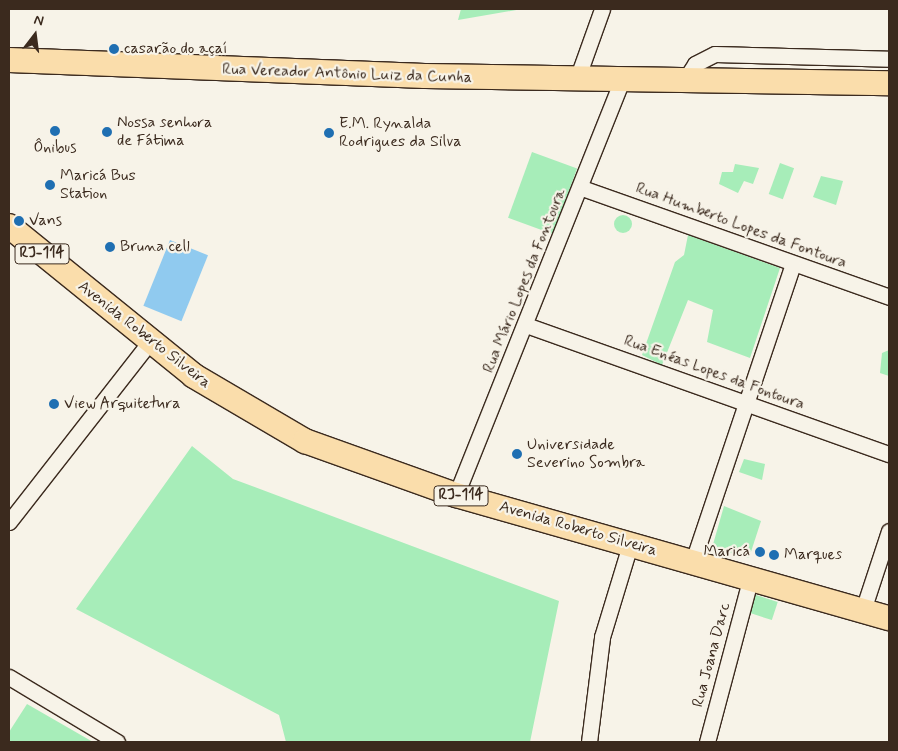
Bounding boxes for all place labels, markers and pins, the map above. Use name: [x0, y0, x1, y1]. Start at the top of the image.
place label: casarão do açaí: [124, 39, 226, 59]
marker: casarão do açaí: [108, 43, 120, 55]
place label: Nossa senhora de Fátima: [117, 113, 213, 151]
place label: E.M. Rynalda Rodrigues da Silva: [339, 114, 460, 152]
marker: Ônibus: [49, 125, 61, 137]
marker: Nossa senhora de Fátima: [101, 126, 113, 138]
marker: E.M. Rynalda Rodrigues da Silva: [323, 127, 335, 139]
place label: Ônibus: [33, 138, 77, 158]
place label: Maricá Bus Station: [60, 166, 136, 204]
marker: Maricá Bus Station: [44, 179, 56, 191]
place label: Vans: [29, 211, 62, 231]
marker: Vans: [13, 215, 25, 227]
place label: Bruna cell: [120, 237, 190, 257]
marker: Bruna cell: [104, 241, 116, 253]
place label: View Arquitetura: [64, 394, 181, 414]
marker: View Arquitetura: [48, 398, 60, 410]
place label: Universidade Severino Sombra: [527, 435, 643, 473]
marker: Universidade Severino Sombra: [511, 448, 523, 460]
place label: Maricá: [703, 542, 750, 562]
place label: Marques: [784, 545, 842, 565]
marker: Maricá: [754, 546, 766, 558]
marker: Marques: [768, 549, 780, 561]

